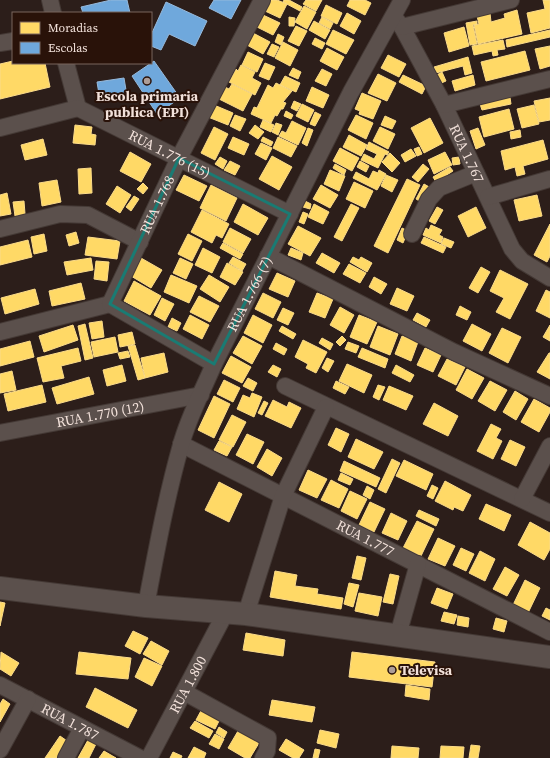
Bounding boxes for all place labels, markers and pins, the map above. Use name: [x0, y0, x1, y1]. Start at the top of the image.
marker: Escola primaria publica (EPI): [142, 76, 152, 86]
place label: Escola primaria publica (EPI): [96, 86, 199, 122]
place label: Televisa: [400, 660, 453, 680]
marker: Televisa: [387, 665, 397, 675]

